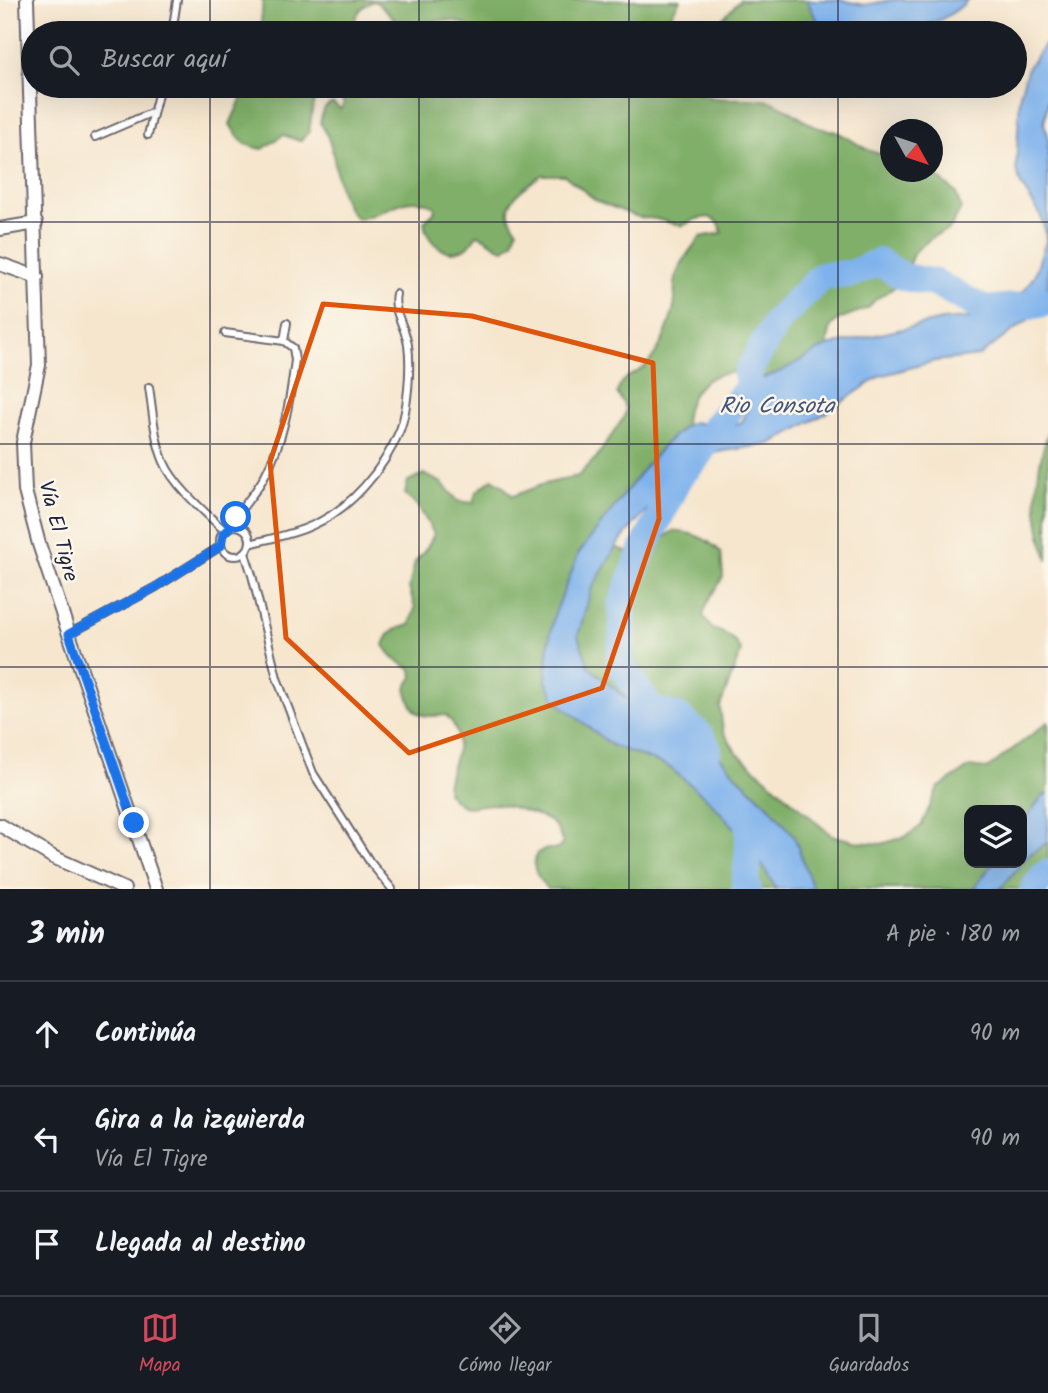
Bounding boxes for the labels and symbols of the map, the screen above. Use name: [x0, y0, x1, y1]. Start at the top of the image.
north arrow: [880, 119, 943, 182]
water label: Rio Consota: [720, 389, 837, 425]
street label: Vía El Tigre: [28, 477, 87, 586]
route start: [220, 501, 251, 532]
route end: [118, 807, 149, 838]

